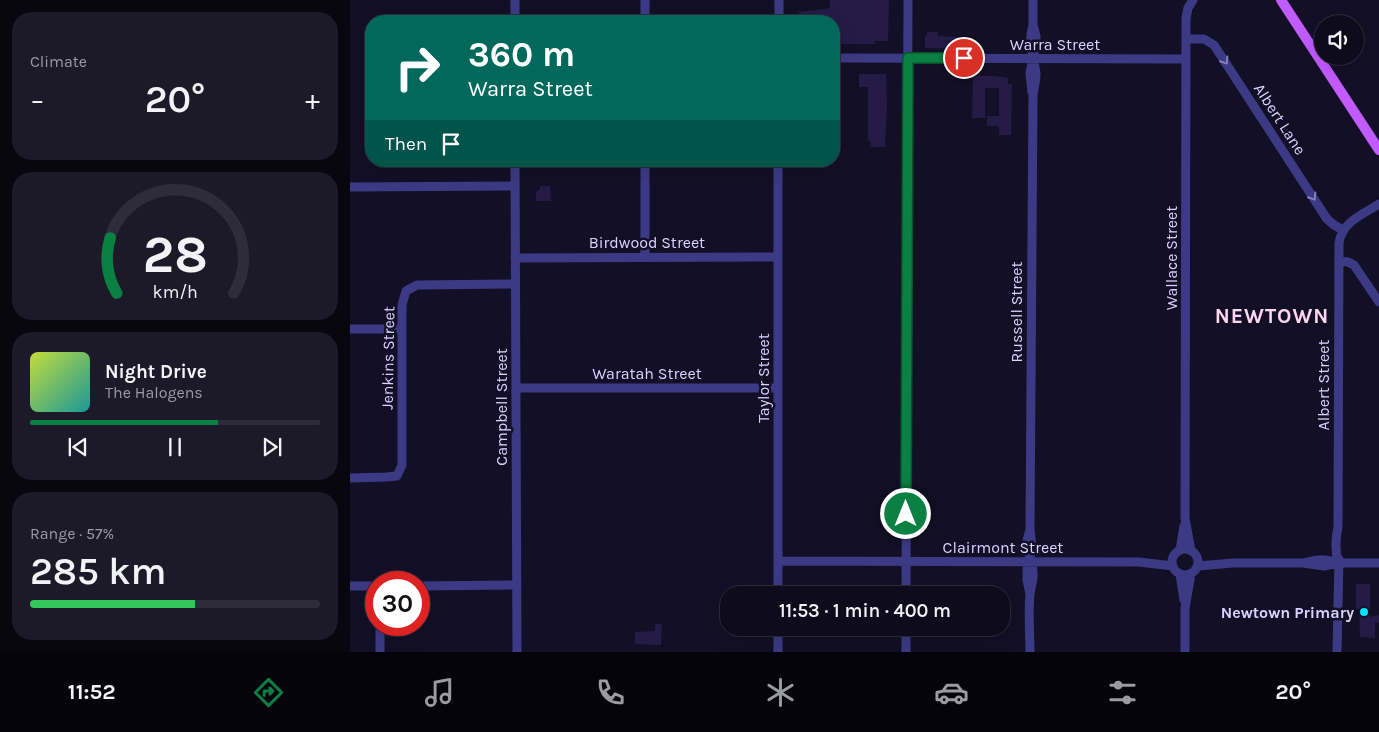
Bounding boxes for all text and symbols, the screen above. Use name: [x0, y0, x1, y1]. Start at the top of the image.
map controls: [1314, 15, 1364, 65]
button: sound: [1314, 15, 1364, 65]
text: 360 m: [468, 34, 575, 75]
icon: right: [385, 35, 450, 100]
street label: Warra Street: [1010, 35, 1100, 54]
pin: [943, 37, 985, 79]
icon: arrive: [950, 44, 978, 72]
text: Climate: [30, 52, 87, 71]
one-way arrow: [1218, 55, 1228, 64]
text: Warra Street: [468, 76, 593, 102]
text: 20°: [145, 77, 205, 122]
street label: Albert Lane: [1250, 80, 1310, 158]
text: −: [30, 83, 45, 116]
text: +: [305, 83, 320, 116]
icon: arrive: [437, 130, 465, 158]
text: Then: [385, 133, 427, 155]
one-way arrow: [1307, 191, 1316, 201]
street label: Wallace Street: [1162, 206, 1181, 310]
text: 28: [142, 224, 208, 285]
street label: Birdwood Street: [589, 233, 705, 252]
street label: Russell Street: [1007, 261, 1026, 363]
text: km/h: [152, 282, 198, 303]
district label: NEWTOWN: [1215, 304, 1329, 328]
street label: Jenkins Street: [378, 306, 398, 410]
street label: Taylor Street: [754, 333, 773, 423]
street label: Albert Street: [1314, 340, 1333, 430]
street label: Campbell Street: [492, 348, 511, 466]
text: Night Drive: [105, 361, 207, 383]
street label: Waratah Street: [592, 364, 702, 383]
text: The Halogens: [105, 383, 203, 402]
icon: previous: [64, 433, 92, 461]
icon: pause: [161, 433, 189, 461]
icon: next: [258, 433, 286, 461]
position arrow: [879, 487, 931, 539]
text: Range · 57%: [30, 524, 114, 543]
street label: Clairmont Street: [943, 538, 1063, 557]
text: 285 km: [30, 549, 166, 594]
speed limit sign: 30: [365, 571, 430, 636]
text: 11:53 · 1 min · 400 m: [779, 600, 951, 622]
place label: Newtown Primary: [1221, 603, 1354, 622]
marker: Newtown Primary: [1358, 606, 1370, 618]
icon: directions: [251, 675, 286, 710]
icon: music: [422, 675, 457, 710]
icon: phone: [593, 675, 628, 710]
icon: climate: [763, 675, 798, 710]
icon: car: [934, 675, 969, 710]
icon: filters: [1105, 675, 1140, 710]
text: 11:52: [68, 679, 116, 705]
text: 20°: [1275, 679, 1311, 705]

